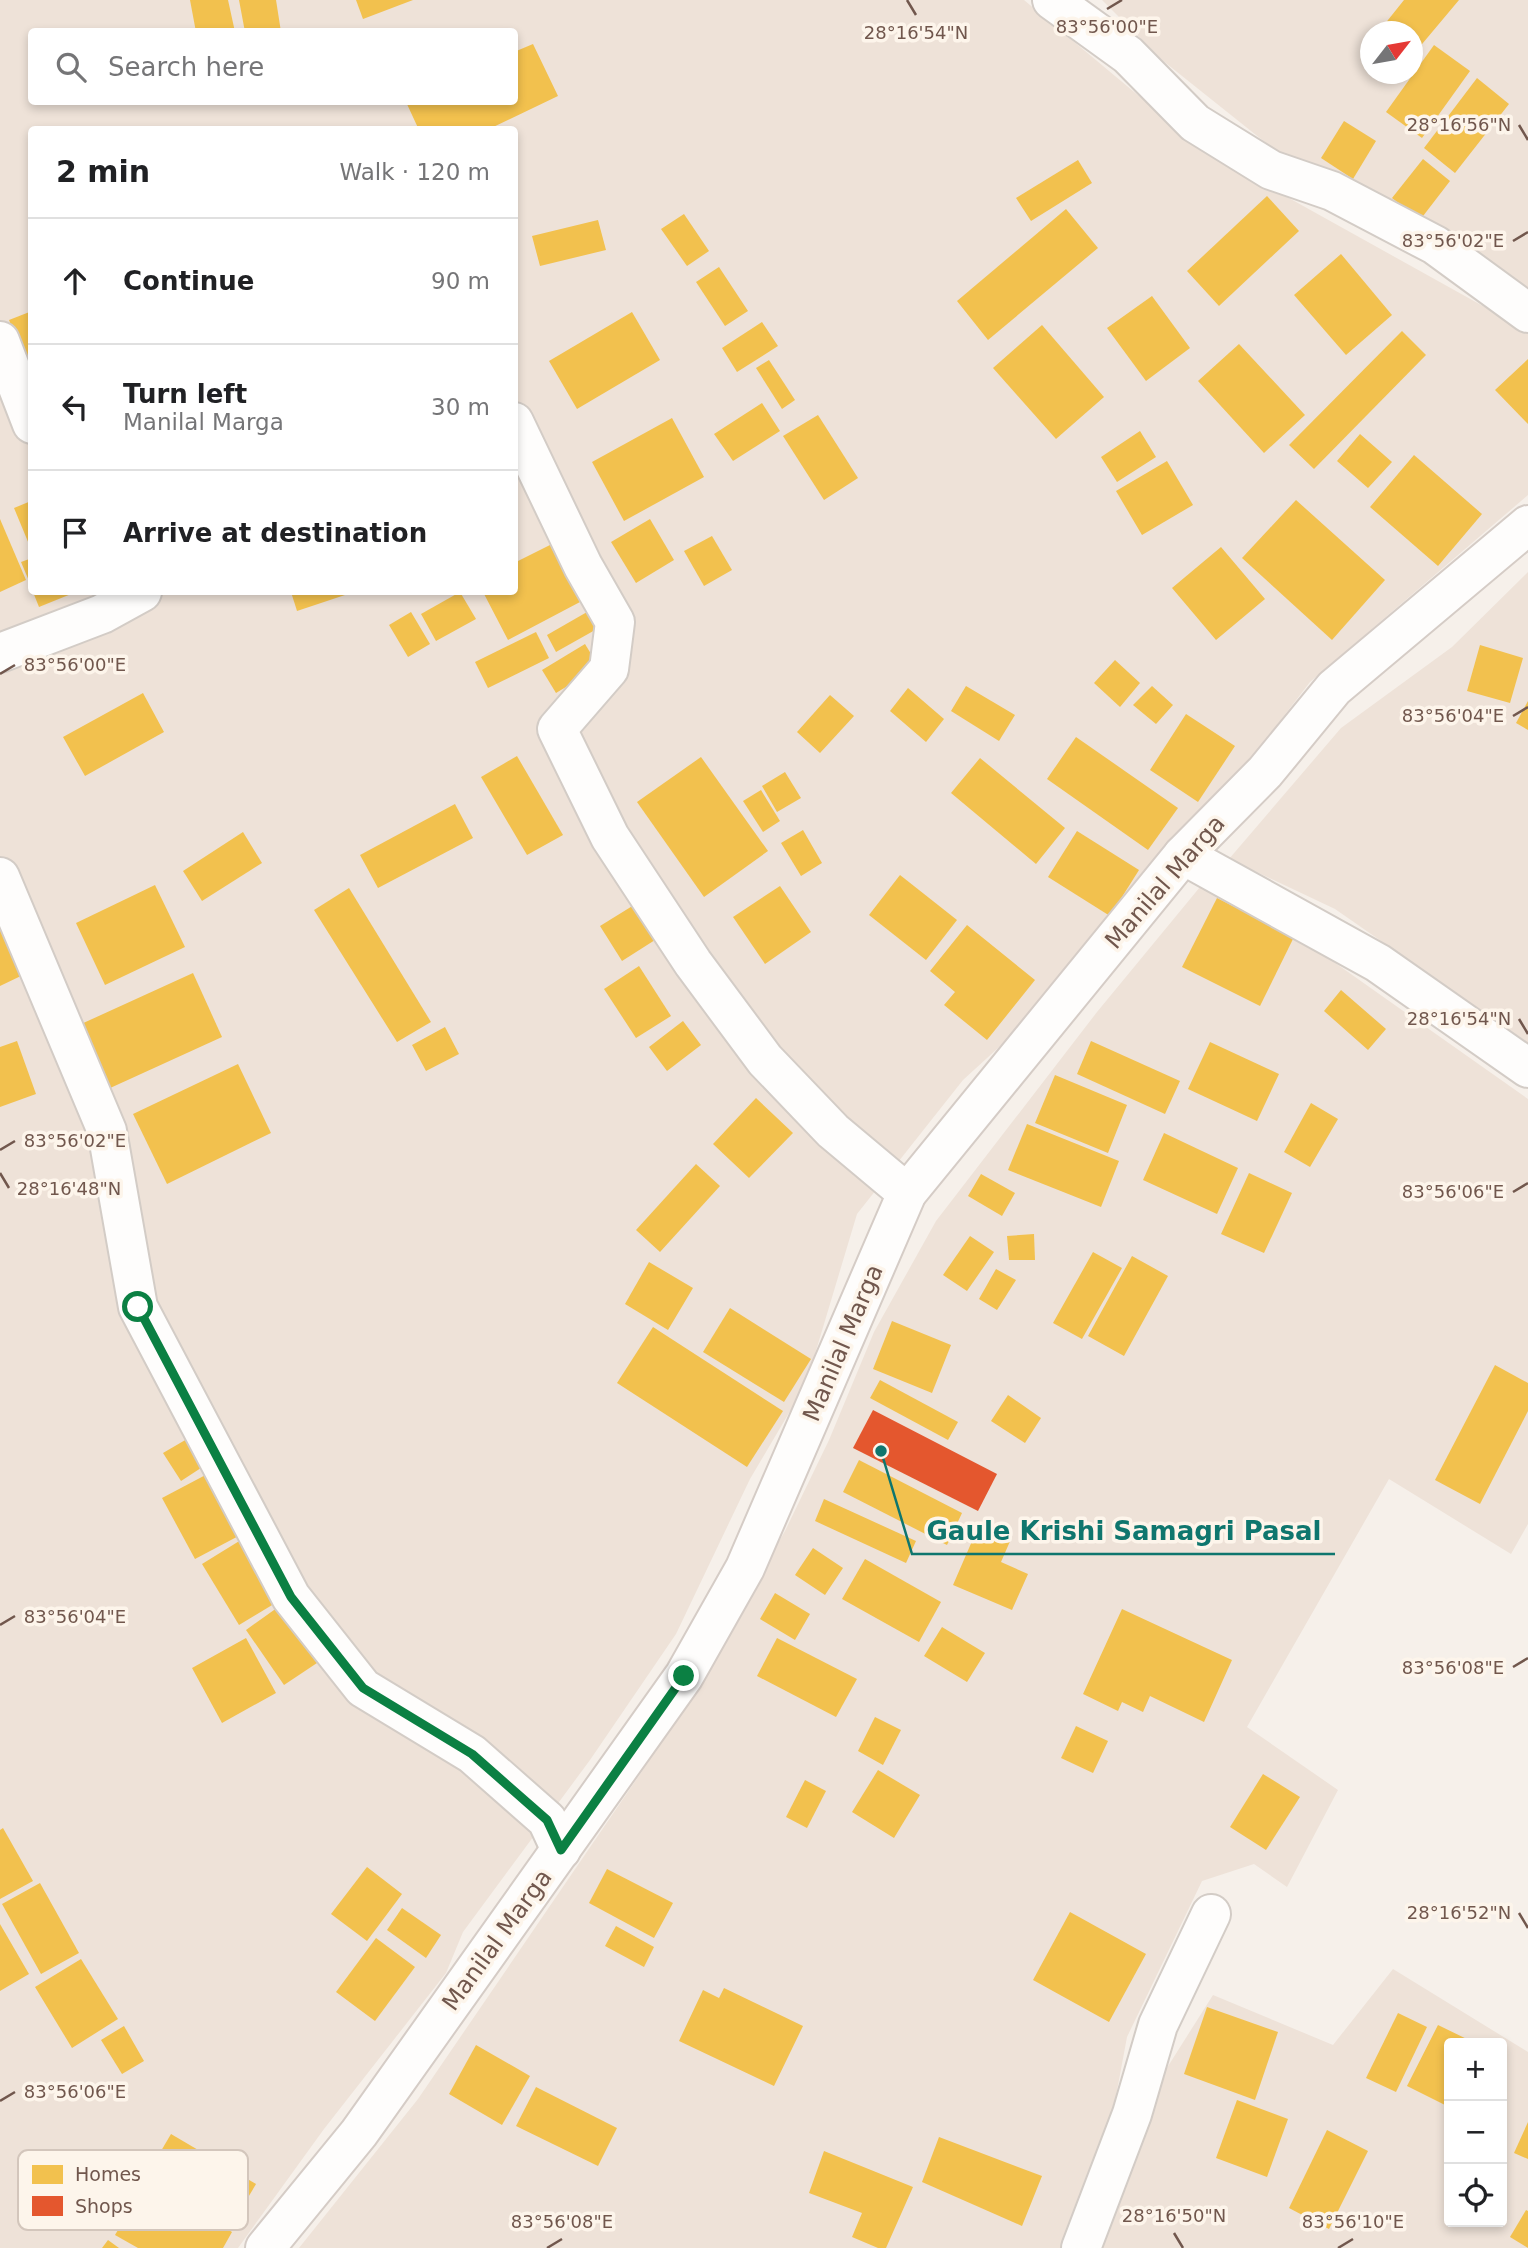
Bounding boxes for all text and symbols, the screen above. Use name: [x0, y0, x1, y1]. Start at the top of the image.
text: 83°56'00"E: [1056, 16, 1158, 37]
north arrow: [1360, 21, 1423, 84]
text: 28°16'54"N: [864, 22, 968, 43]
search box: [28, 28, 518, 105]
icon: search: [52, 48, 90, 86]
text: Search here: [108, 52, 264, 82]
text: 28°16'56"N: [1407, 114, 1511, 135]
text: 2 min: [56, 154, 150, 189]
text: Walk · 120 m: [339, 159, 490, 185]
text: 83°56'02"E: [1402, 230, 1504, 251]
icon: ahead: [56, 262, 94, 300]
text: Continue: [123, 266, 254, 296]
text: 90 m: [431, 268, 490, 294]
text: Turn left: [123, 379, 247, 409]
icon: left: [56, 388, 94, 426]
text: 30 m: [431, 394, 490, 420]
text: Manilal Marga: [123, 409, 284, 435]
icon: arrive: [56, 514, 94, 552]
text: Arrive at destination: [123, 518, 427, 548]
text: 83°56'00"E: [24, 654, 126, 675]
text: 83°56'04"E: [1402, 705, 1504, 726]
street label: Manilal Marga: [1099, 810, 1231, 954]
text: 28°16'54"N: [1407, 1008, 1511, 1029]
text: 83°56'02"E: [24, 1130, 126, 1151]
text: 28°16'48"N: [17, 1178, 121, 1199]
text: 83°56'06"E: [1402, 1181, 1504, 1202]
street label: Manilal Marga: [797, 1260, 889, 1426]
route start: [122, 1291, 153, 1322]
callout: Gaule Krishi Samagri Pasal: [912, 1507, 1335, 1554]
text: Gaule Krishi Samagri Pasal: [927, 1516, 1321, 1546]
text: 83°56'04"E: [24, 1606, 126, 1627]
text: 83°56'08"E: [1402, 1657, 1504, 1678]
route end: [668, 1660, 699, 1691]
street label: Manilal Marga: [436, 1864, 558, 2016]
text: 28°16'52"N: [1407, 1902, 1511, 1923]
map controls: [1444, 2038, 1507, 2227]
button: +: [1444, 2038, 1507, 2101]
text: 83°56'06"E: [24, 2081, 126, 2102]
button: −: [1444, 2101, 1507, 2164]
legend: [18, 2150, 248, 2230]
text: Homes: [75, 2163, 141, 2185]
button: locate: [1444, 2164, 1507, 2227]
text: Shops: [75, 2195, 133, 2217]
text: 28°16'50"N: [1122, 2205, 1226, 2226]
text: 83°56'08"E: [511, 2211, 613, 2232]
text: 83°56'10"E: [1302, 2211, 1404, 2232]

